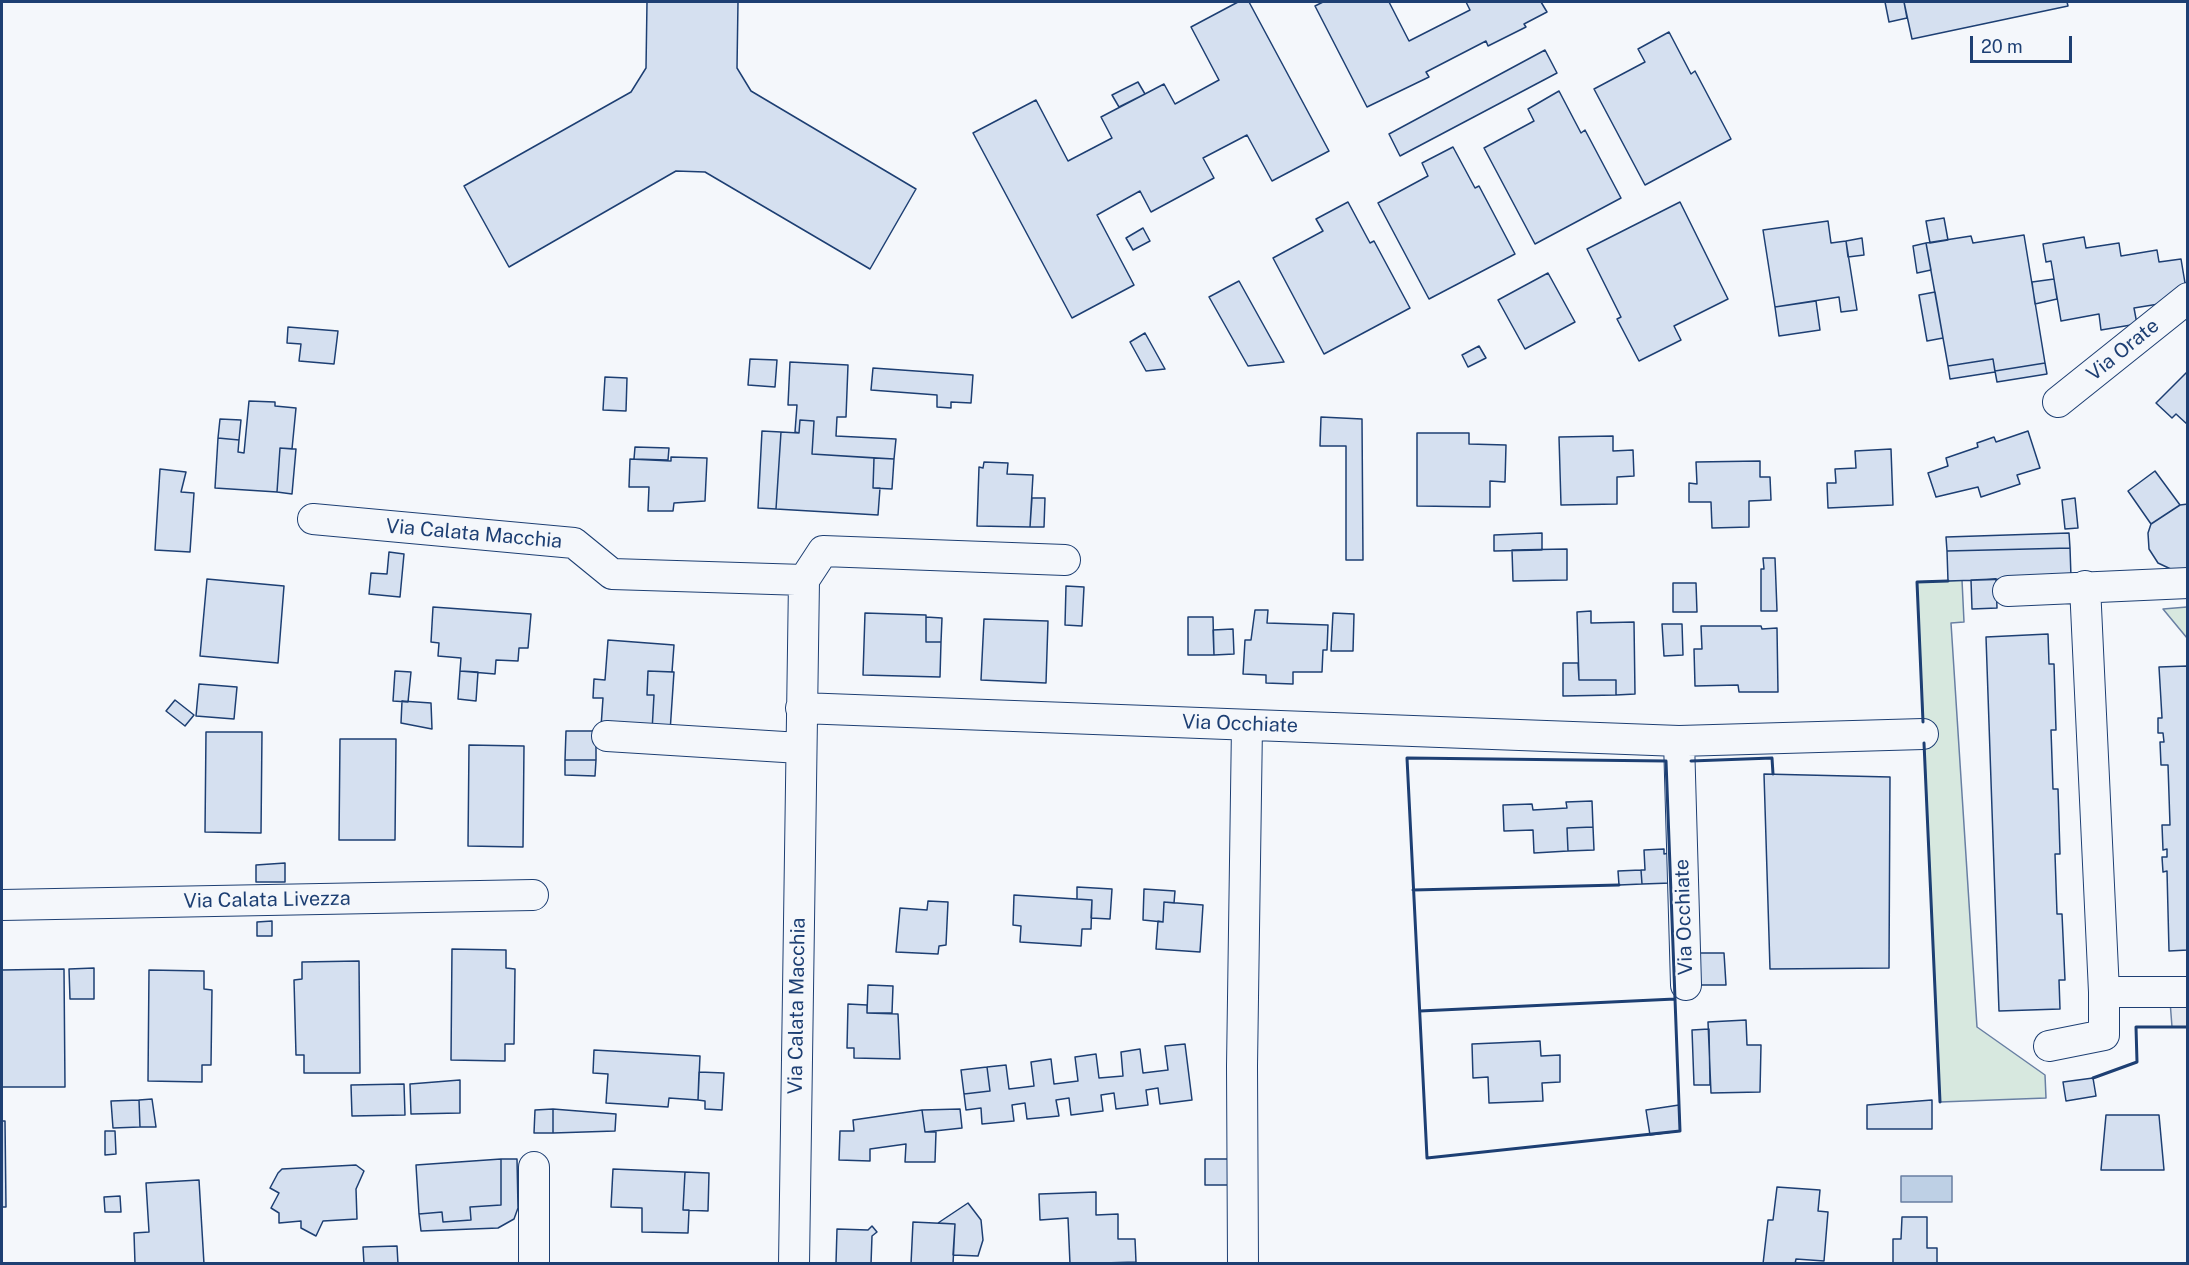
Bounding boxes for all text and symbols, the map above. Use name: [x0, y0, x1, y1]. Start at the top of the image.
scale bar: [1973, 24, 2075, 62]
text: 20 m: [1981, 36, 2023, 57]
street label: Via Orate: [2082, 314, 2164, 386]
street label: Via Calata Macchia: [385, 514, 563, 554]
street label: Via Occhiate: [1181, 710, 1299, 738]
street label: Via Occhiate: [1670, 858, 1698, 976]
street label: Via Calata Livezza: [183, 887, 351, 913]
street label: Via Calata Macchia: [783, 917, 811, 1095]

